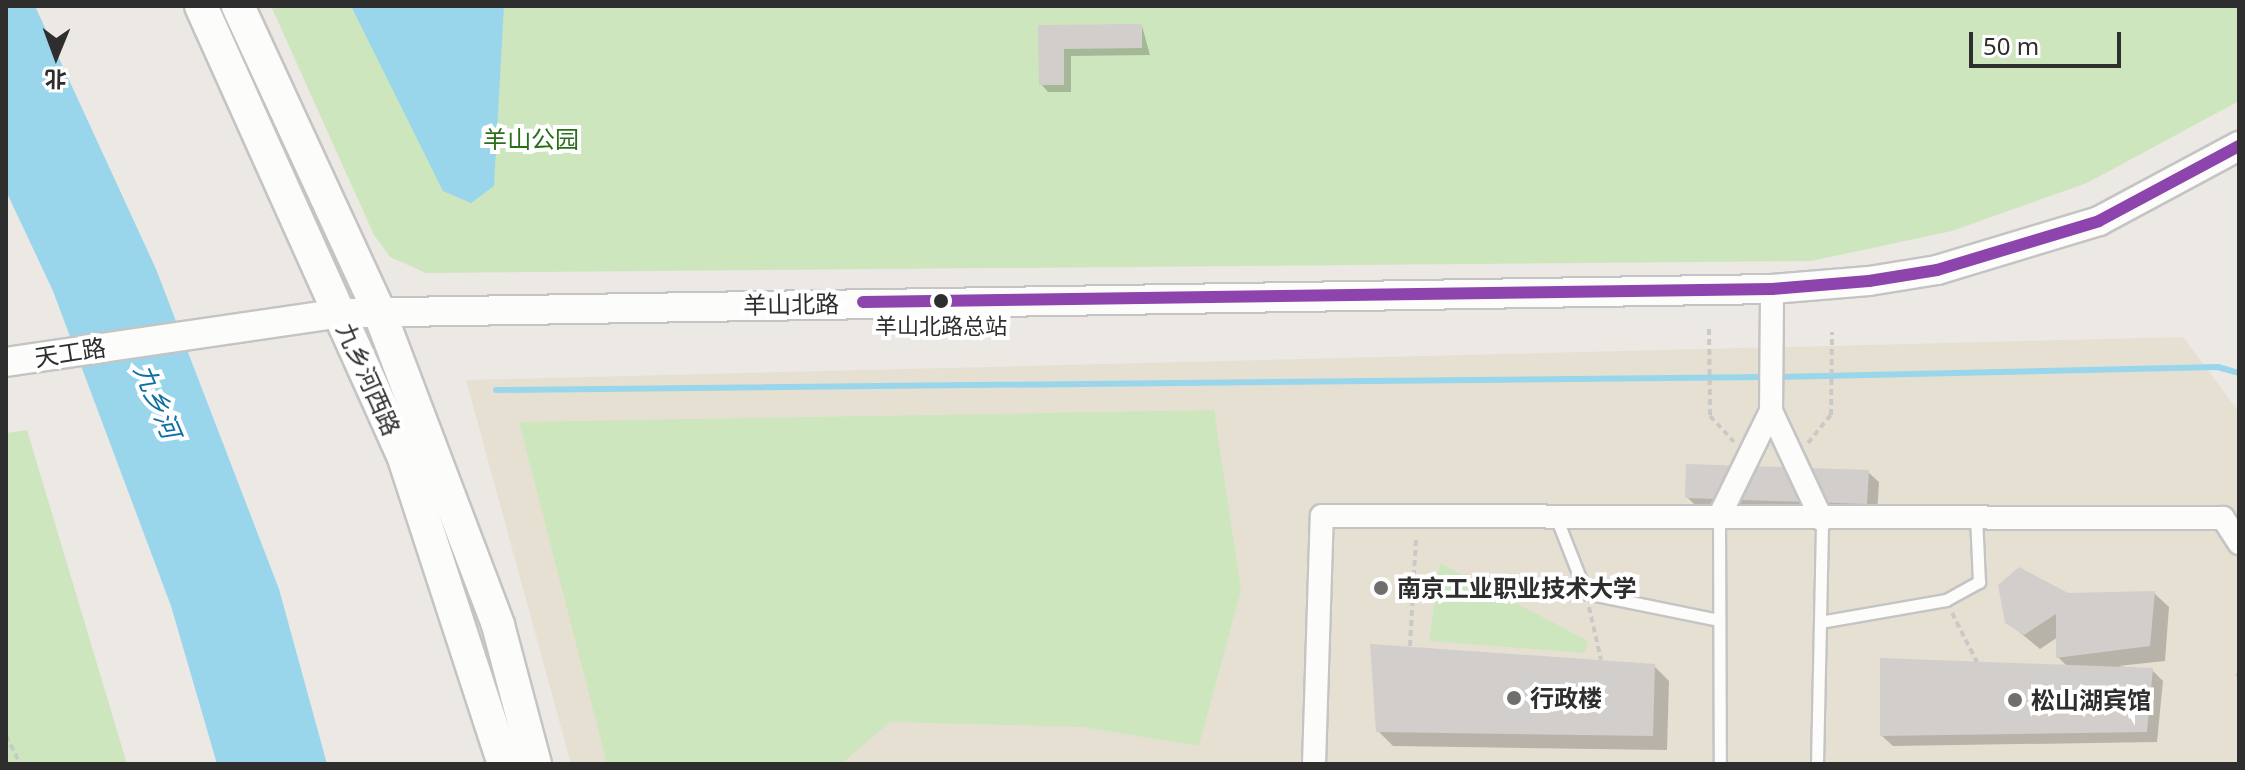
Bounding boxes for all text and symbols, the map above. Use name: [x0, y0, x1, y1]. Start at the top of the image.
north arrow: [16, 16, 96, 96]
scale bar: [1973, 16, 2125, 66]
text: 50 m: [1983, 29, 2039, 62]
text: 北: [44, 65, 67, 95]
park label: 羊山公园: [483, 125, 579, 153]
street label: 羊山北路: [743, 289, 839, 319]
marker: 羊山北路总站: [933, 293, 949, 309]
place label: 羊山北路总站: [875, 313, 1007, 339]
street label: 九乡河西路: [331, 318, 407, 440]
street label: 天工路: [32, 332, 108, 372]
water label: 九乡河: [127, 359, 187, 443]
place label: 南京工业职业技术大学: [1397, 574, 1637, 602]
marker: 南京工业职业技术大学: [1372, 579, 1390, 597]
place label: 行政楼: [1530, 684, 1602, 712]
place label: 松山湖宾馆: [2031, 686, 2151, 714]
marker: 行政楼: [1505, 689, 1523, 707]
marker: 松山湖宾馆: [2006, 691, 2024, 709]

